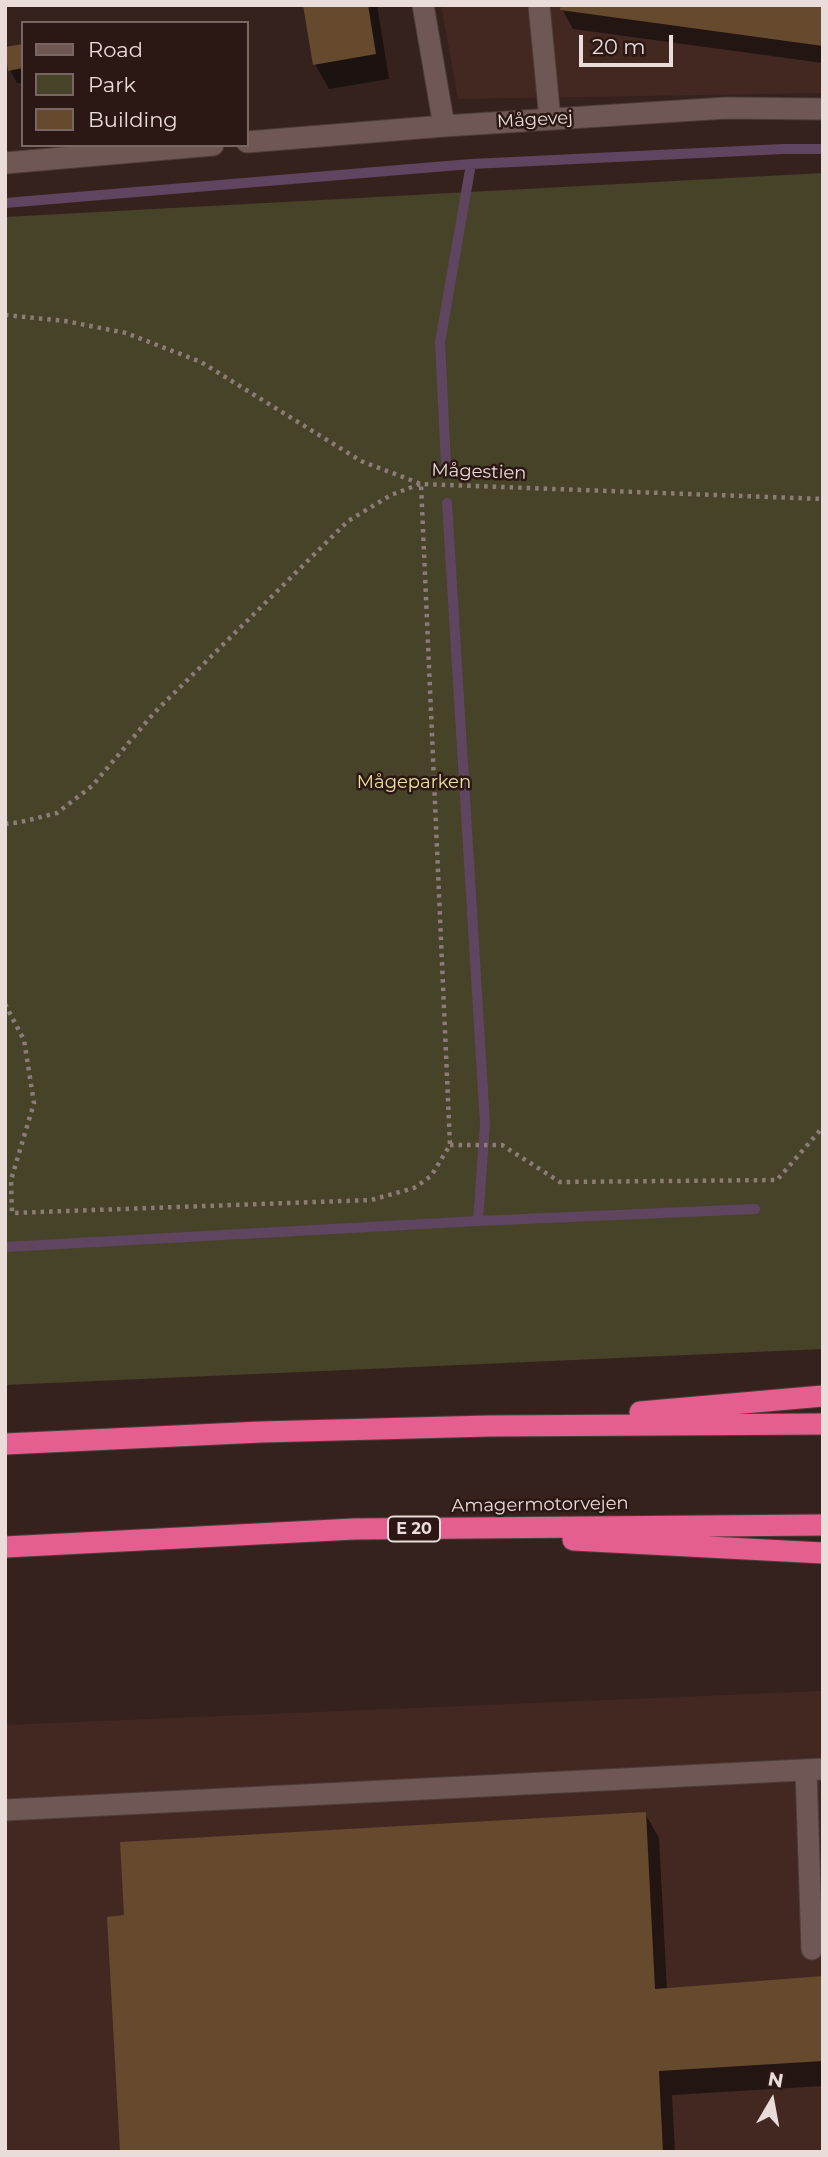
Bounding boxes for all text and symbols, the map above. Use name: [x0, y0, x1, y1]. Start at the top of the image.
legend: [21, 21, 248, 147]
scale bar: [583, 21, 678, 65]
text: 20 m: [592, 34, 646, 59]
text: Road: [88, 37, 143, 62]
text: Park: [88, 72, 136, 97]
text: Building: [88, 107, 178, 132]
street label: Mågevej: [496, 107, 574, 133]
street label: Mågestien: [431, 460, 527, 484]
park label: Mågeparken: [357, 772, 471, 794]
street label: Amagermotorvejen: [451, 1493, 629, 1517]
road number: E 20: [388, 1516, 440, 1541]
north arrow: [737, 2066, 807, 2136]
text: N: [766, 2067, 785, 2092]

